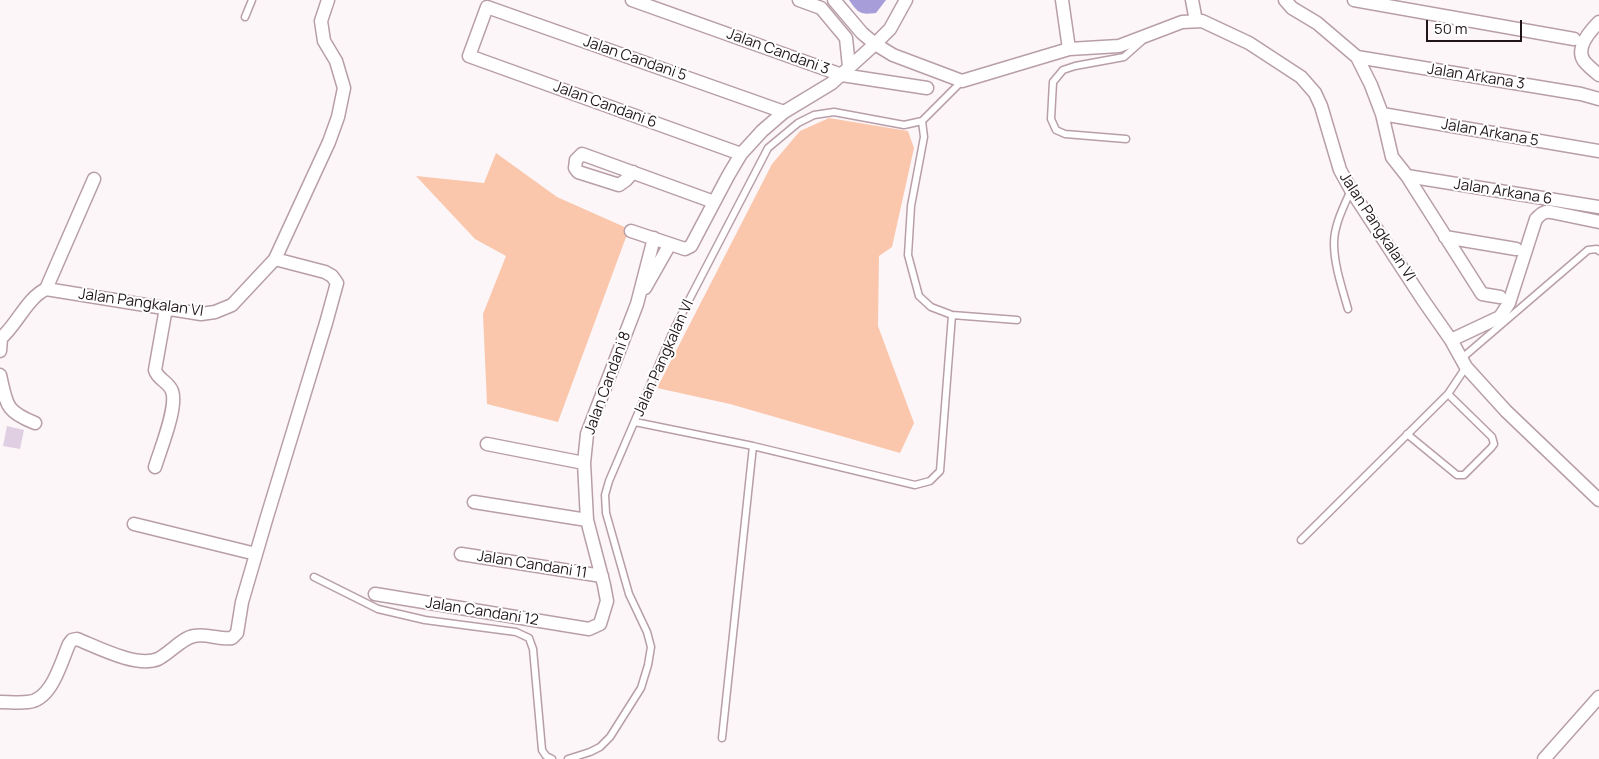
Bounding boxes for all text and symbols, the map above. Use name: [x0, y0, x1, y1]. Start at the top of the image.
scale bar: [1429, 10, 1525, 42]
text: 50 m: [1434, 18, 1468, 39]
street label: Jalan Candani 3: [724, 25, 832, 79]
street label: Jalan Candani 5: [581, 33, 689, 85]
street label: Jalan Arkana 3: [1426, 60, 1526, 94]
street label: Jalan Candani 6: [551, 78, 659, 132]
street label: Jalan Arkana 5: [1440, 116, 1540, 150]
street label: Jalan Pangkalan VI: [1335, 169, 1419, 285]
street label: Jalan Arkana 6: [1453, 175, 1553, 209]
street label: Jalan Pangkalan VI: [77, 285, 205, 321]
street label: Jalan Pangkalan VI: [630, 297, 698, 419]
street label: Jalan Candani 8: [581, 329, 635, 437]
street label: Jalan Candani 11: [476, 547, 588, 583]
street label: Jalan Candani 12: [424, 594, 540, 630]

